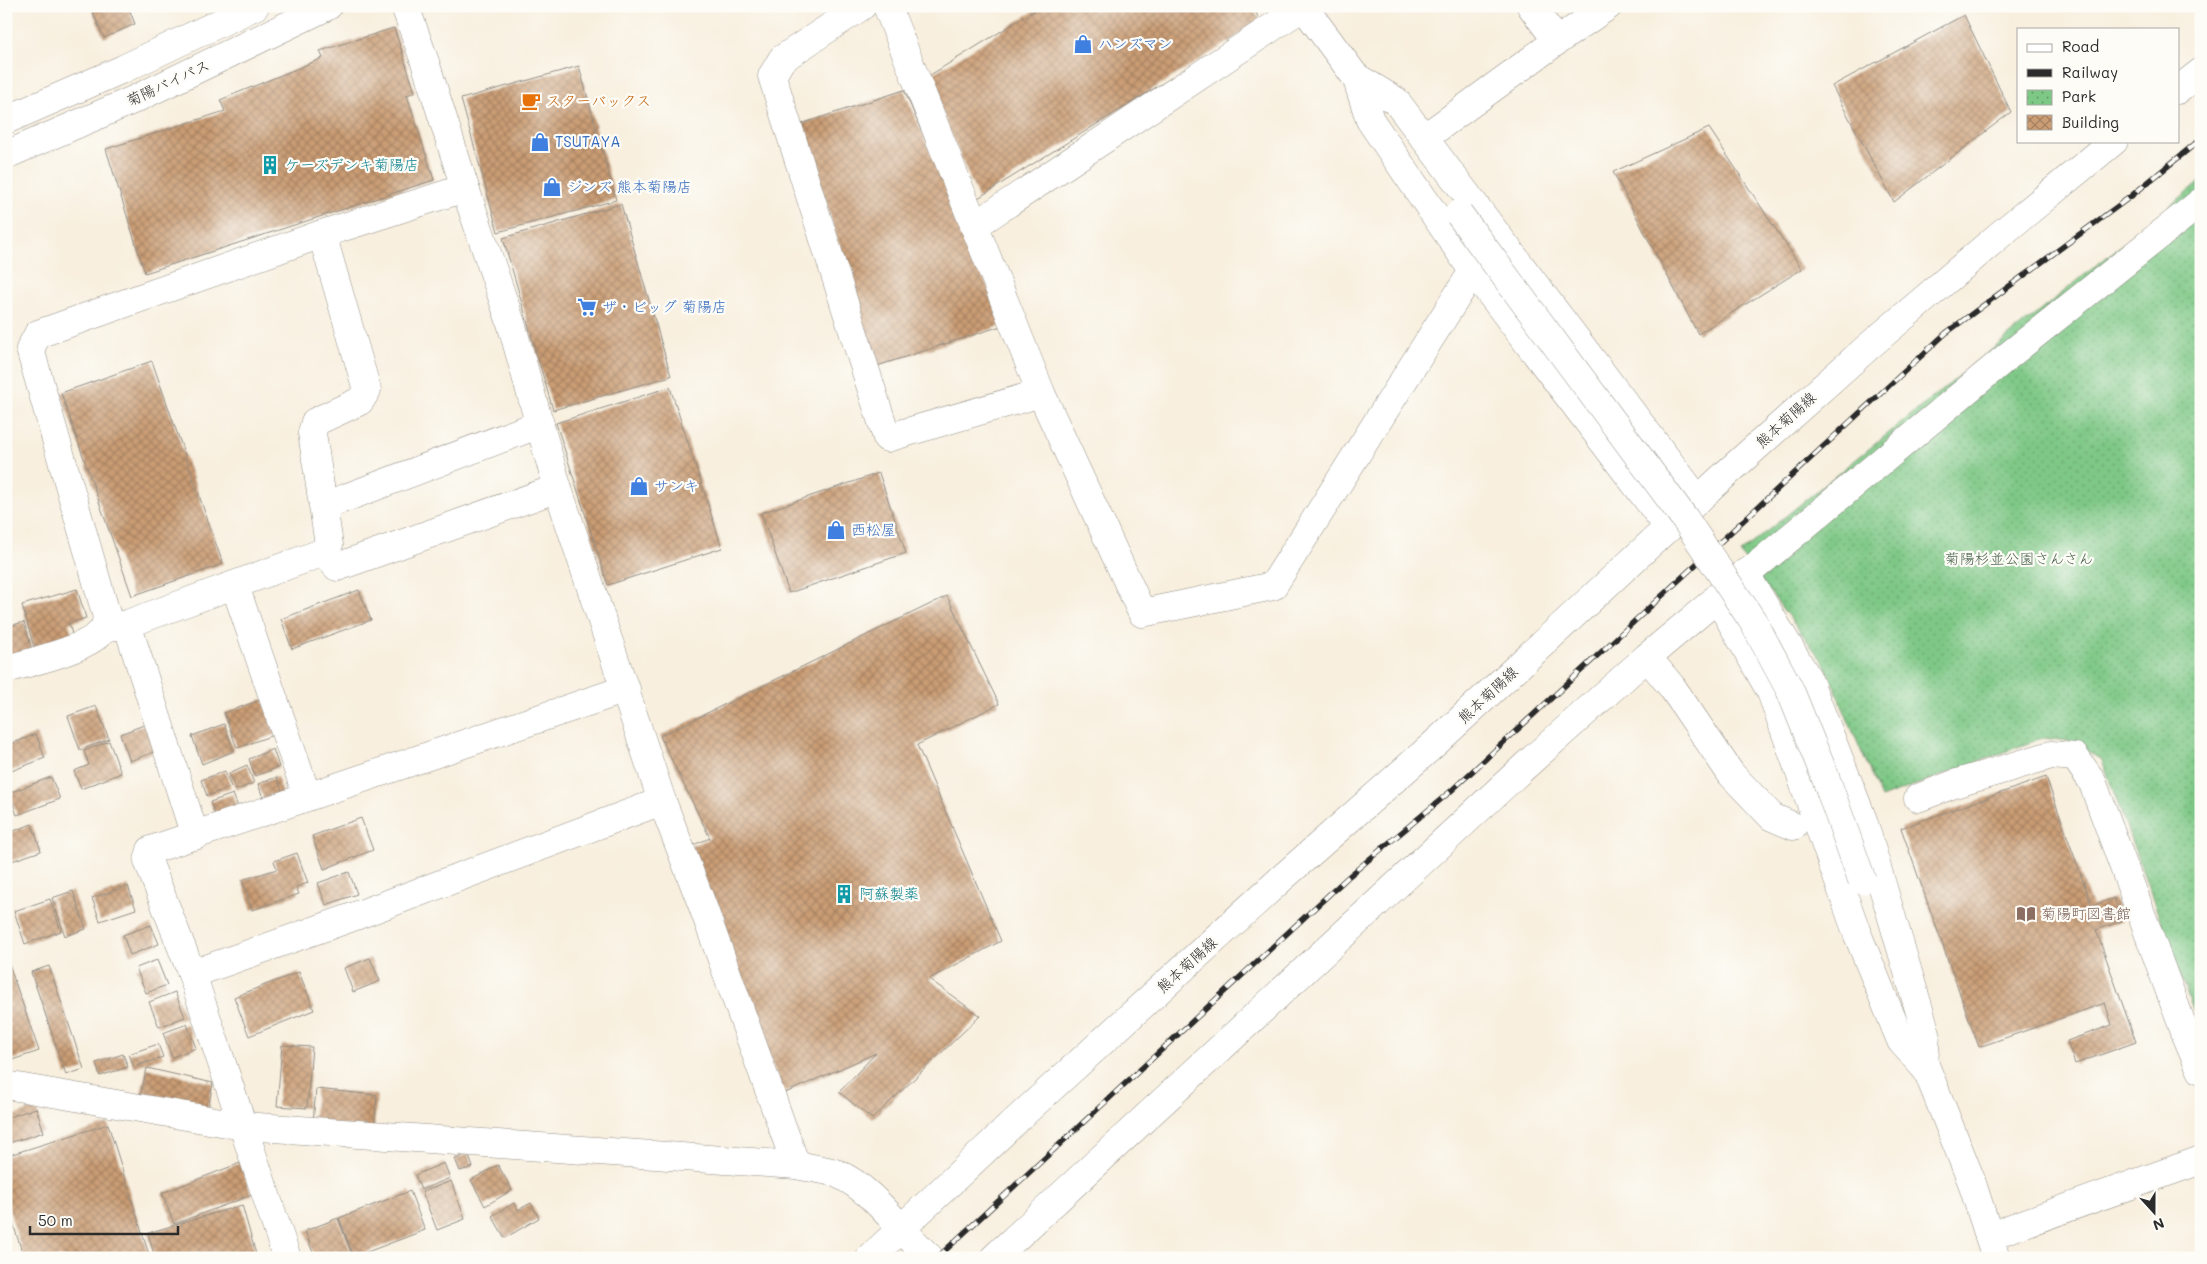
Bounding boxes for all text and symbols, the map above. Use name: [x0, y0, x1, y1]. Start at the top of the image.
legend: [2017, 28, 2180, 142]
shop icon: ハンズマン: [1072, 33, 1094, 55]
place label: ハンズマン: [1098, 33, 1173, 53]
text: Road: [2062, 36, 2099, 56]
street label: 菊陽バイパス: [123, 54, 212, 110]
text: Railway: [2062, 62, 2118, 82]
text: Park: [2062, 86, 2096, 106]
cafe icon: スターバックス: [520, 90, 542, 112]
place label: スターバックス: [546, 90, 651, 110]
text: Building: [2062, 112, 2119, 132]
shop icon: TSUTAYA: [529, 131, 551, 153]
place label: TSUTAYA: [555, 131, 621, 151]
building icon: ケーズデンキ菊陽店: [259, 154, 281, 176]
place label: ケーズデンキ菊陽店: [285, 154, 419, 174]
shop icon: ジンズ 熊本菊陽店: [541, 176, 563, 198]
place label: ジンズ 熊本菊陽店: [567, 176, 692, 196]
supermarket icon: ザ・ビッグ 菊陽店: [576, 296, 598, 318]
place label: ザ・ビッグ 菊陽店: [602, 296, 727, 316]
street label: 熊本菊陽線: [1751, 387, 1820, 452]
shop icon: サンキ: [628, 475, 650, 497]
place label: サンキ: [654, 475, 699, 495]
shop icon: 西松屋: [825, 519, 847, 541]
place label: 西松屋: [851, 519, 896, 539]
park label: 菊陽杉並公園さんさん: [1944, 548, 2094, 568]
street label: 熊本菊陽線: [1453, 661, 1522, 727]
building icon: 阿蘇製薬: [833, 883, 855, 905]
place label: 阿蘇製薬: [859, 883, 919, 903]
library icon: 菊陽町図書館: [2015, 903, 2037, 925]
place label: 菊陽町図書館: [2041, 903, 2131, 923]
street label: 熊本菊陽線: [1152, 932, 1221, 997]
north arrow: [2130, 1186, 2180, 1236]
scale bar: [30, 1204, 178, 1236]
text: 50 m: [38, 1210, 73, 1230]
text: N: [2150, 1214, 2167, 1235]

